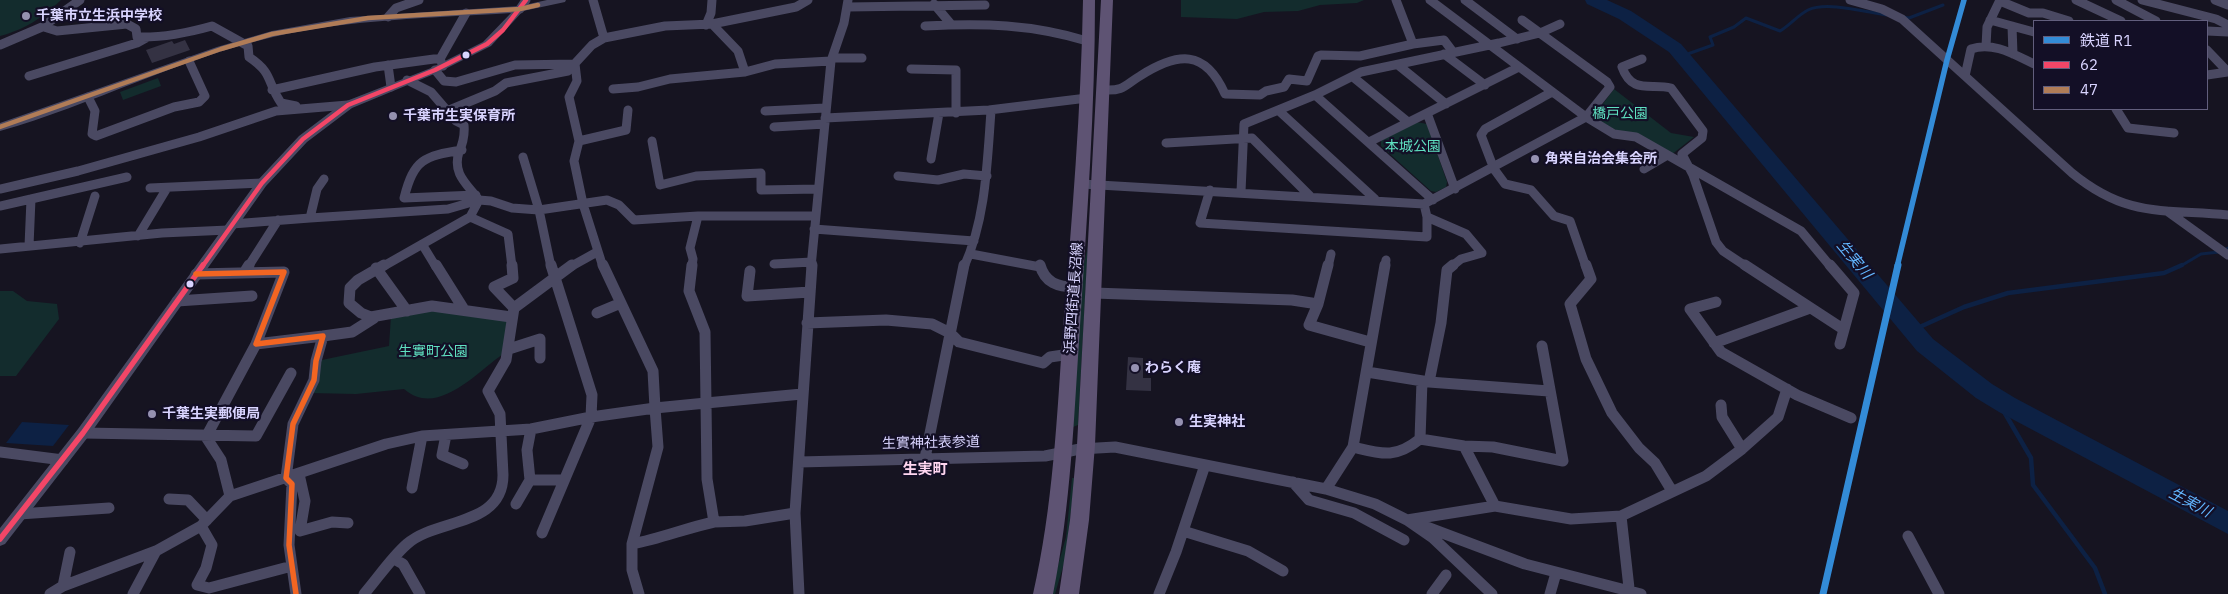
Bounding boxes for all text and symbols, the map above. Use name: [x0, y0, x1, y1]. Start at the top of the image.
place label: 千葉市立生浜中学校: [36, 8, 162, 24]
marker: 千葉市立生浜中学校: [20, 10, 32, 22]
legend: [2033, 20, 2208, 110]
text: 鉄道 R1: [2080, 31, 2132, 50]
unlabelled marker: [461, 50, 471, 60]
text: 62: [2080, 55, 2098, 74]
text: 47: [2080, 80, 2098, 99]
park label: 橋戸公園: [1592, 106, 1648, 122]
place label: 千葉市生実保育所: [403, 108, 515, 124]
marker: 千葉市生実保育所: [387, 110, 399, 122]
park label: 本城公園: [1385, 139, 1441, 155]
place label: 角栄自治会集会所: [1545, 151, 1657, 167]
marker: 角栄自治会集会所: [1529, 153, 1541, 165]
water label: 生実川: [1833, 237, 1875, 283]
street label: 浜野四街道長沼線: [1062, 242, 1086, 354]
unlabelled marker: [185, 279, 195, 289]
park label: 生實町公園: [398, 344, 468, 360]
place label: わらく庵: [1145, 360, 1201, 376]
marker: わらく庵: [1129, 362, 1141, 374]
place label: 千葉生実郵便局: [162, 406, 260, 422]
marker: 千葉生実郵便局: [146, 408, 158, 420]
place label: 生実神社: [1189, 414, 1245, 430]
marker: 生実神社: [1173, 416, 1185, 428]
street label: 生實神社表参道: [882, 434, 980, 452]
district label: 生実町: [903, 461, 947, 479]
water label: 生実川: [2166, 484, 2214, 522]

